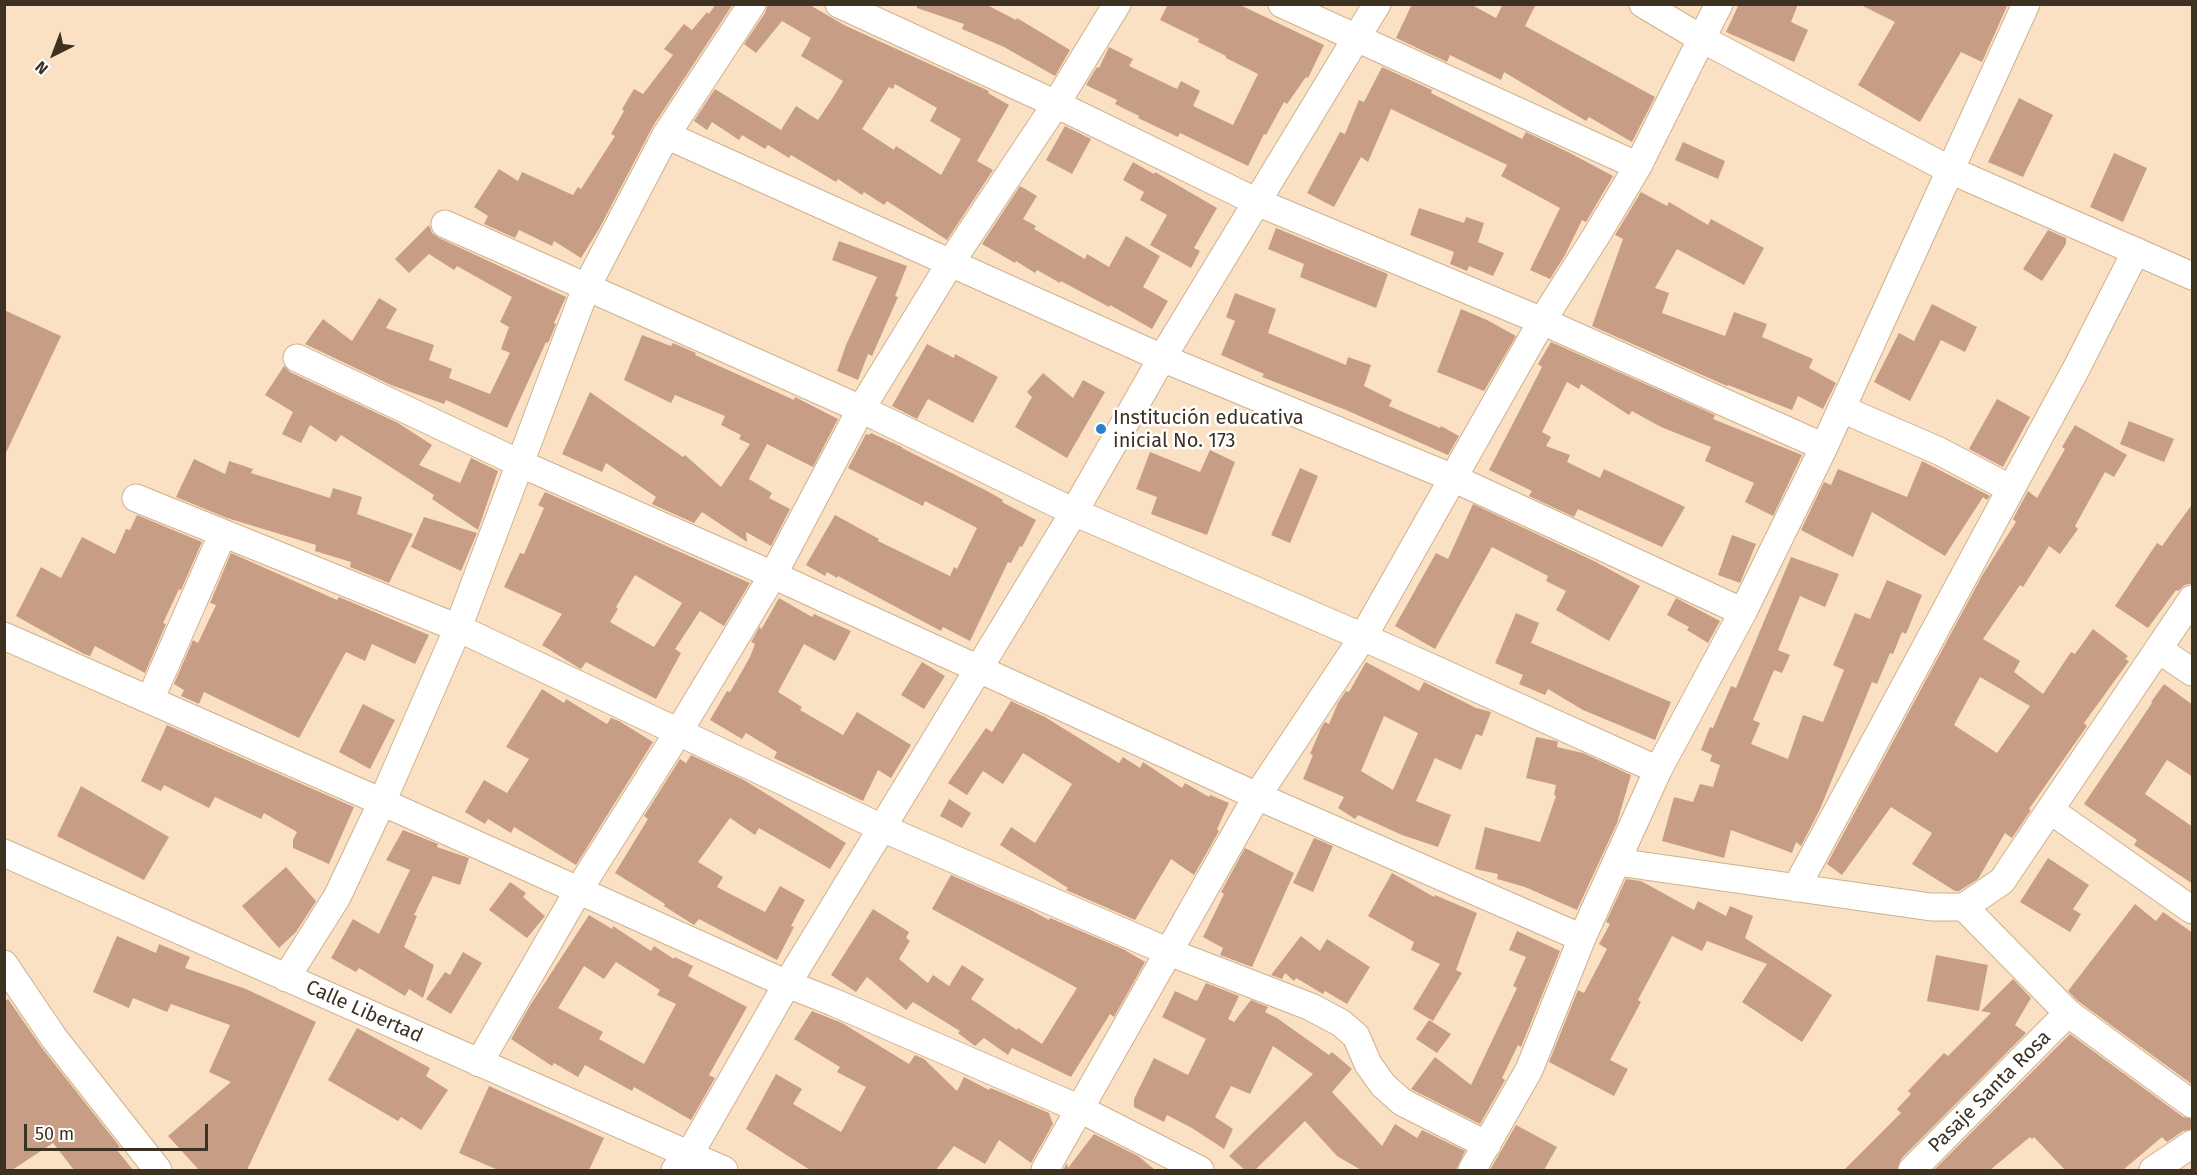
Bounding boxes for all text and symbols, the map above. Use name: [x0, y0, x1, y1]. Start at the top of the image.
north arrow: [24, 24, 84, 84]
text: N: [31, 57, 52, 78]
place label: Institución educativa inicial No. 173: [1113, 406, 1304, 453]
marker: Institución educativa inicial No. 173: [1094, 422, 1108, 436]
street label: Calle Libertad: [302, 976, 426, 1048]
street label: Pasaje Santa Rosa: [1924, 1026, 2056, 1158]
scale bar: [27, 1112, 212, 1150]
text: 50 m: [35, 1123, 74, 1145]

